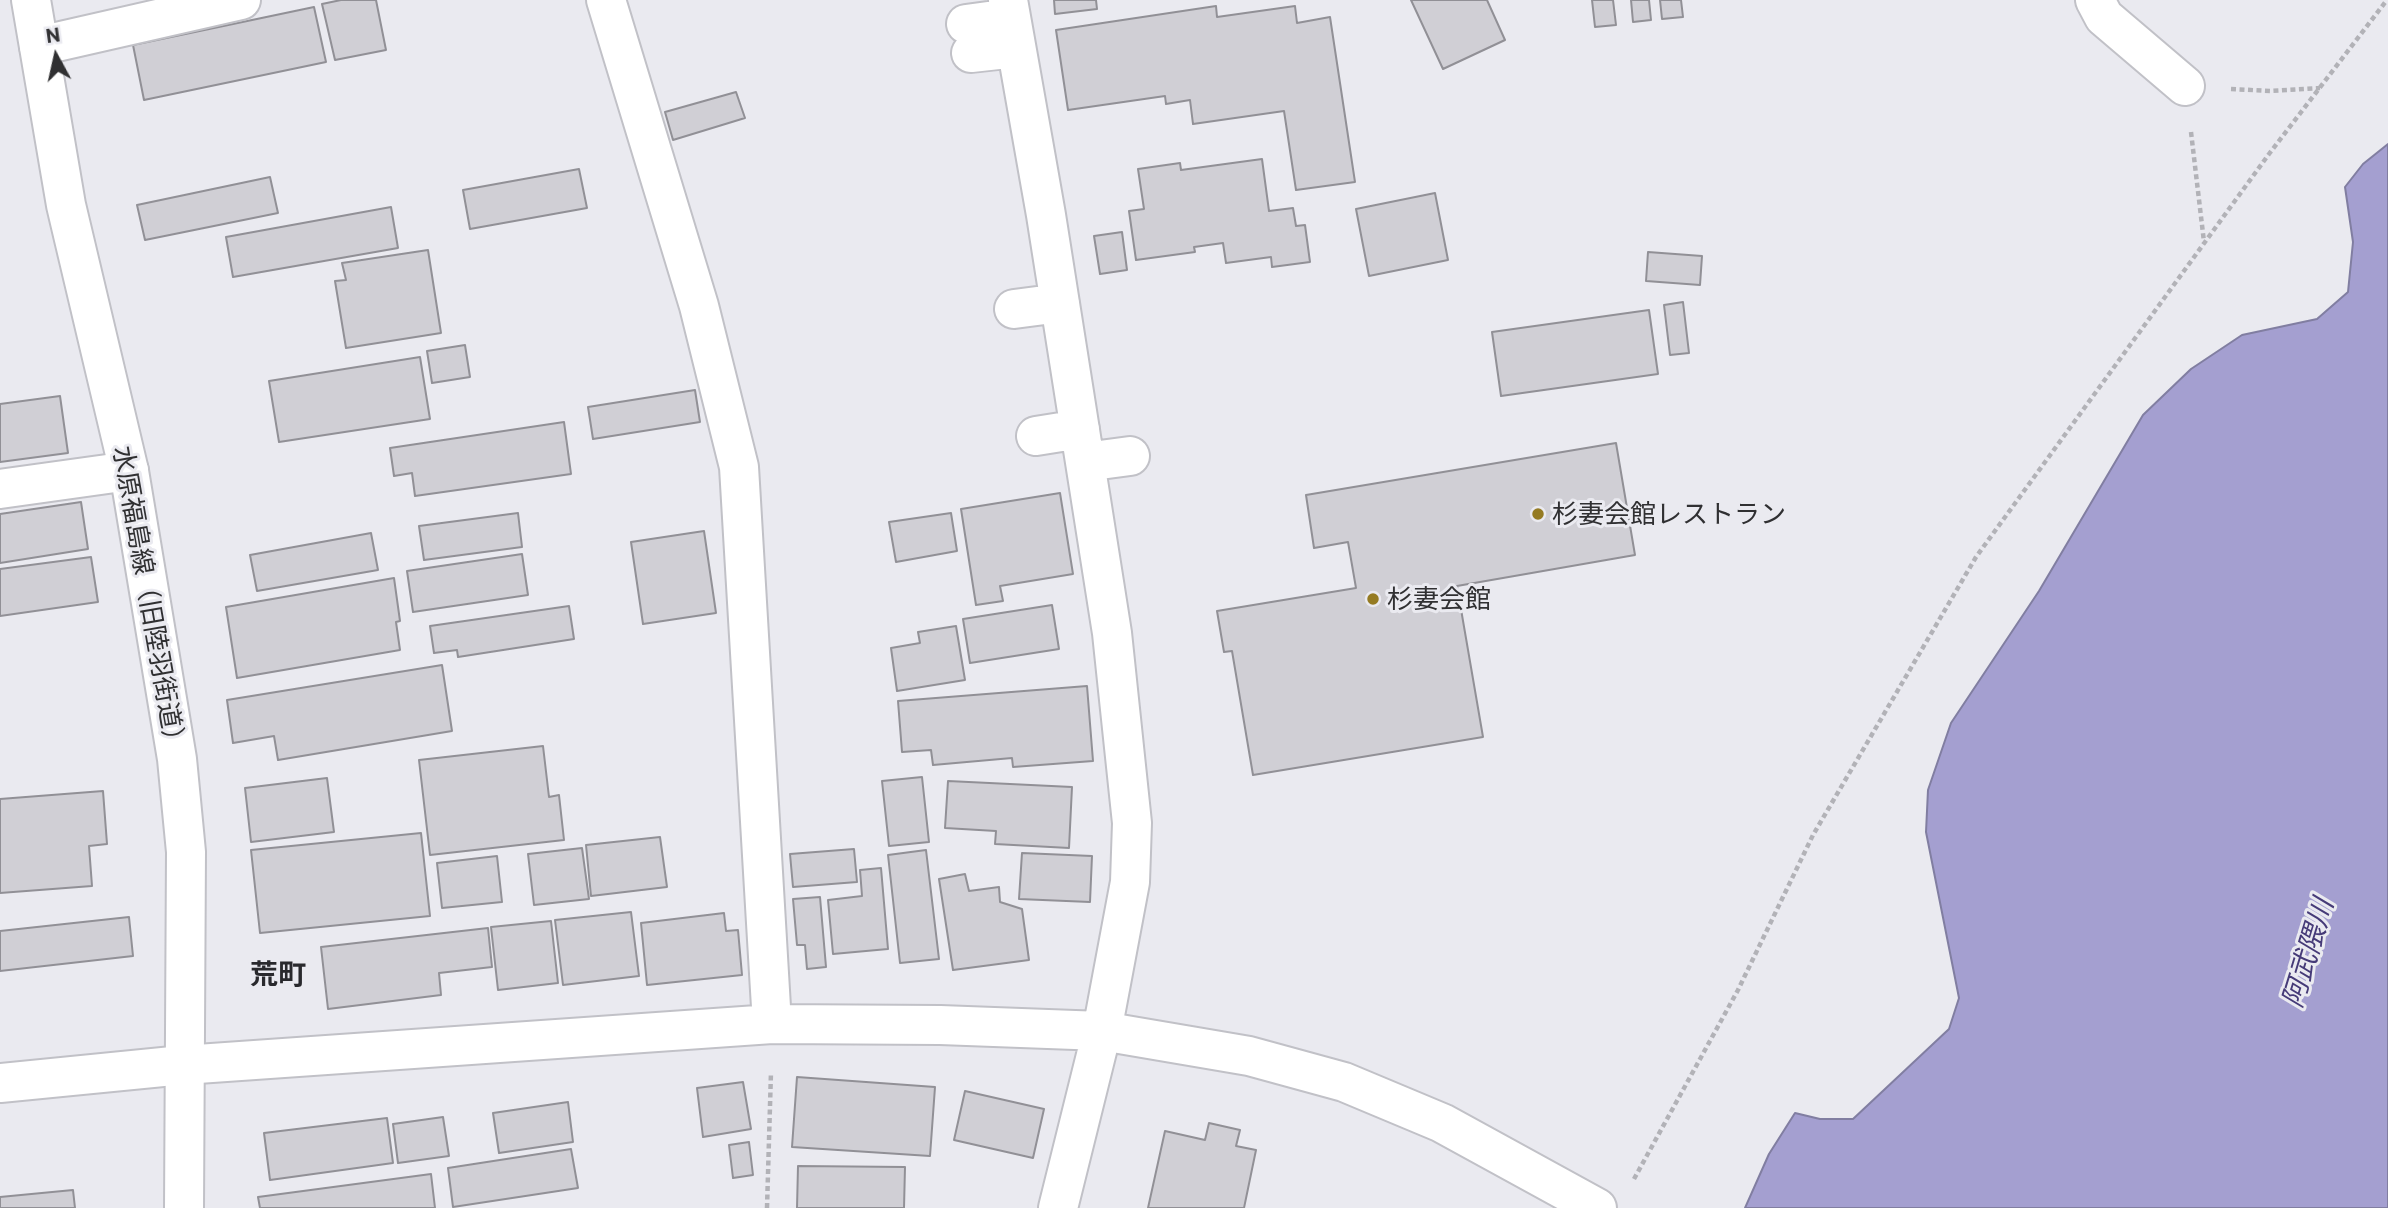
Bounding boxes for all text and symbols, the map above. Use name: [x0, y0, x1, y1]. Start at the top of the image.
north arrow: [21, 21, 91, 91]
text: N: [44, 22, 62, 47]
street label: 水原福島線（旧陸羽街道）: [107, 444, 191, 756]
place label: 杉妻会館レストラン: [1552, 498, 1786, 530]
marker: 杉妻会館レストラン: [1530, 506, 1546, 522]
place label: 杉妻会館: [1387, 583, 1491, 615]
marker: 杉妻会館: [1365, 591, 1381, 607]
water label: 阿武隈川: [2276, 895, 2340, 1011]
district label: 荒町: [250, 958, 306, 992]

